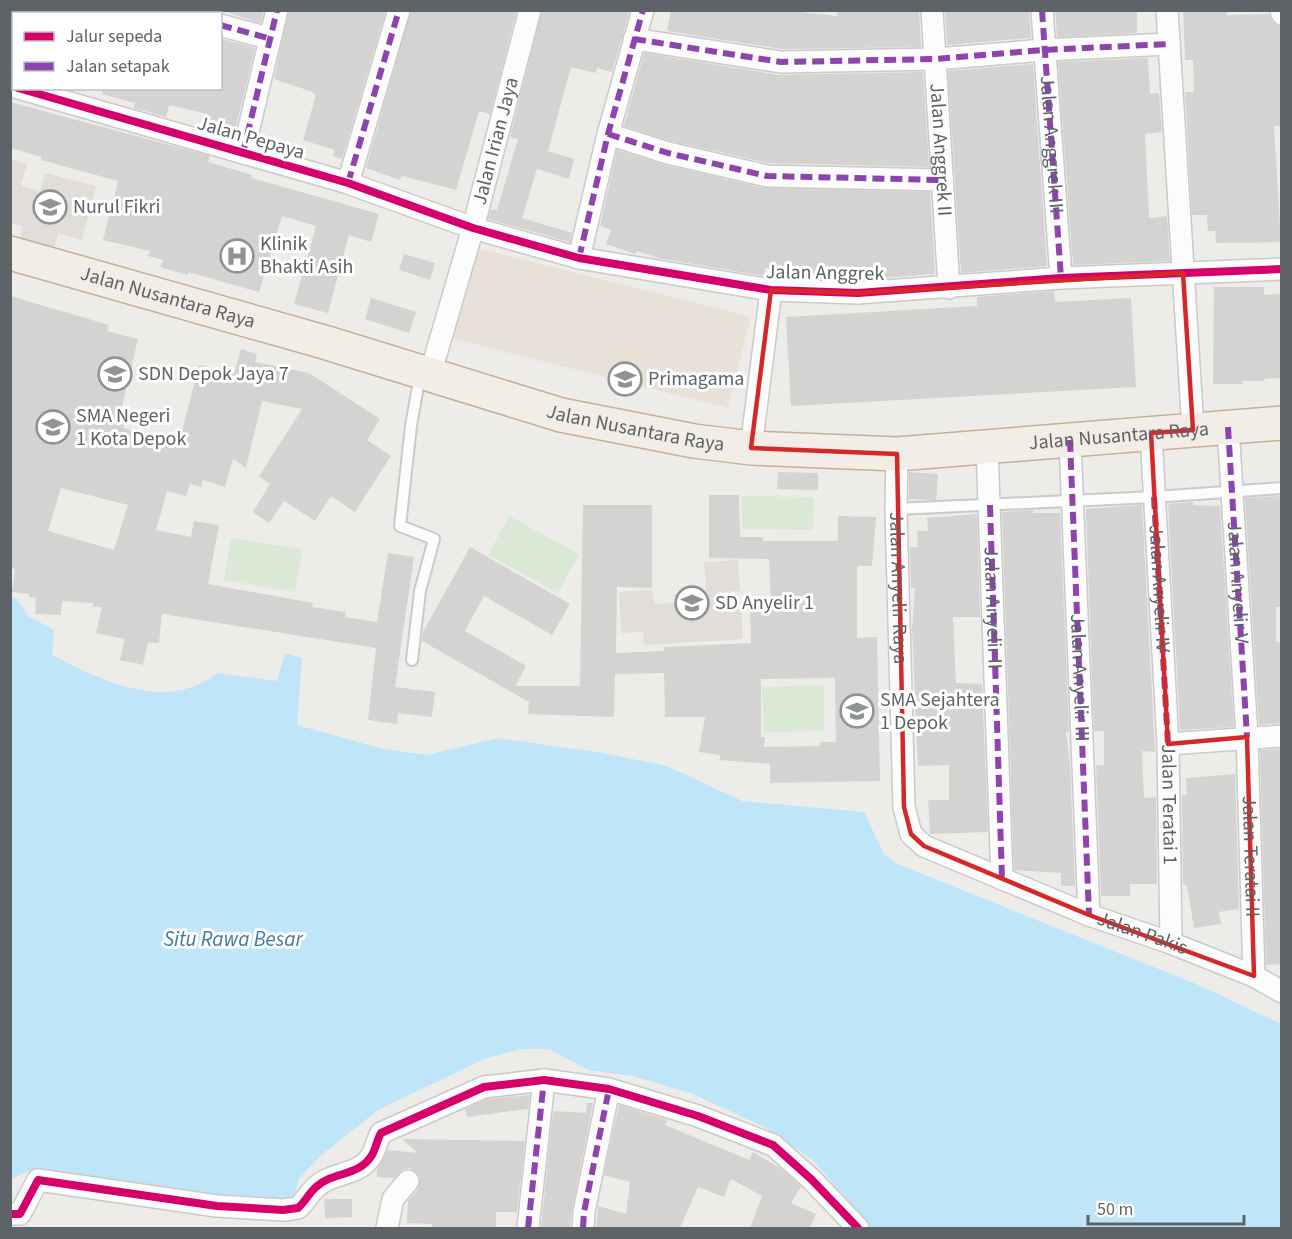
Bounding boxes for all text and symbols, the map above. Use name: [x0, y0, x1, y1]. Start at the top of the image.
legend: [12, 12, 222, 90]
text: Jalur sepeda: [66, 24, 162, 49]
text: Jalan setapak: [66, 54, 170, 79]
street label: Jalan Irian Jaya: [466, 74, 526, 208]
street label: Jalan Anggrek III: [1033, 75, 1070, 215]
street label: Jalan Anggrek II: [923, 83, 959, 217]
street label: Jalan Pepaya: [194, 109, 308, 167]
school or university icon: Nurul Fikri: [32, 189, 68, 225]
place label: Nurul Fikri: [73, 193, 160, 221]
place label: Klinik Bhakti Asih: [260, 230, 353, 281]
hospital icon: Klinik Bhakti Asih: [219, 238, 255, 274]
street label: Jalan Anggrek: [766, 258, 884, 288]
street label: Jalan Nusantara Raya: [77, 260, 258, 336]
school or university icon: SDN Depok Jaya 7: [97, 356, 133, 392]
place label: SDN Depok Jaya 7: [138, 360, 289, 388]
school or university icon: Primagama: [607, 361, 643, 397]
place label: Primagama: [648, 365, 744, 393]
street label: Jalan Nusantara Raya: [543, 397, 726, 459]
place label: SMA Negeri 1 Kota Depok: [76, 402, 186, 453]
school or university icon: SMA Negeri 1 Kota Depok: [35, 409, 71, 445]
street label: Jalan Nusantara Raya: [1028, 415, 1210, 457]
street label: Jalan Anyelir Raya: [882, 511, 914, 664]
street label: Jalan Anyelir V: [1220, 521, 1255, 645]
street label: Jalan Anyelir IV: [1142, 524, 1177, 654]
street label: Jalan Anyelir II: [976, 546, 1009, 670]
school or university icon: SD Anyelir 1: [674, 585, 710, 621]
place label: SD Anyelir 1: [715, 589, 814, 617]
street label: Jalan Anyelir III: [1063, 613, 1096, 742]
place label: SMA Sejahtera 1 Depok: [880, 686, 1000, 737]
school or university icon: SMA Sejahtera 1 Depok: [839, 693, 875, 729]
street label: Jalan Teratai 1: [1154, 744, 1184, 865]
street label: Jalan Teratai II: [1235, 795, 1266, 917]
street label: Jalan Pakis: [1094, 905, 1192, 962]
water label: Situ Rawa Besar: [163, 924, 303, 954]
scale bar: [1088, 1188, 1244, 1226]
text: 50 m: [1097, 1197, 1133, 1222]

